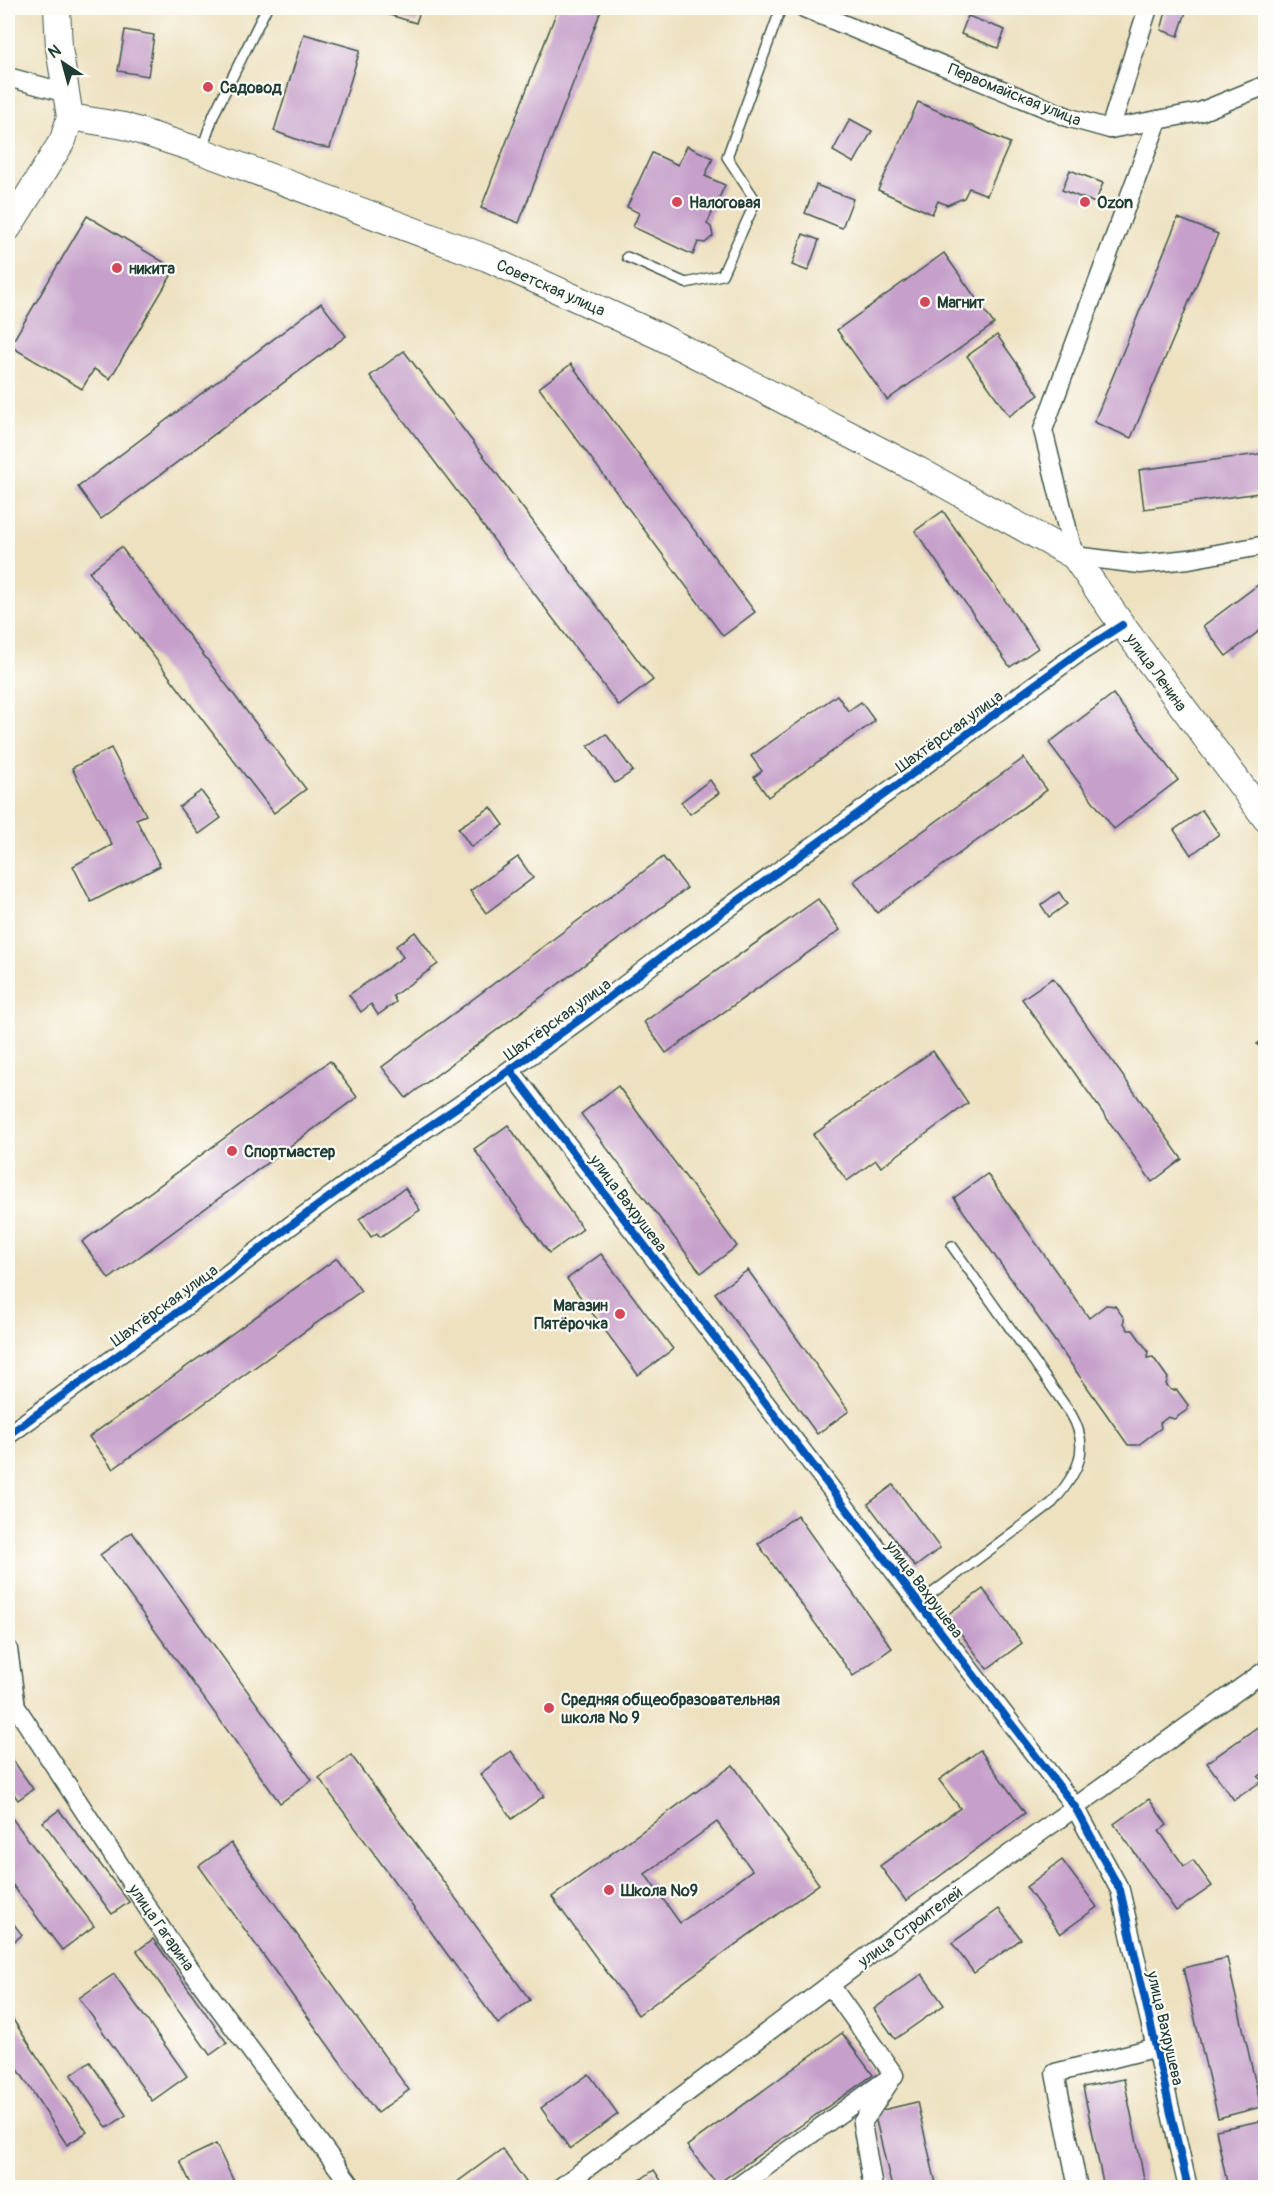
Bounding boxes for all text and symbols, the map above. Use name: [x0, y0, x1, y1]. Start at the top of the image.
north arrow: [33, 33, 93, 93]
text: N: [45, 40, 65, 63]
street label: Первомайская улица: [945, 59, 1084, 131]
place label: Садовод: [220, 78, 282, 98]
marker: Садовод: [201, 80, 215, 94]
place label: Налоговая: [689, 193, 761, 213]
place label: Ozon: [1097, 193, 1133, 213]
marker: Налоговая: [670, 195, 684, 209]
marker: Ozon: [1078, 195, 1092, 209]
street label: Советская улица: [493, 255, 608, 321]
place label: никита: [129, 259, 175, 279]
marker: никита: [110, 261, 124, 275]
place label: Магнит: [937, 293, 986, 313]
marker: Магнит: [918, 295, 932, 309]
street label: улица Ленина: [1121, 629, 1191, 715]
street label: Шахтёрская улица: [892, 686, 1007, 777]
street label: Шахтёрская улица: [500, 974, 615, 1065]
place label: Спортмастер: [244, 1142, 336, 1162]
marker: Спортмастер: [225, 1144, 239, 1158]
street label: улица Вахрушева: [584, 1150, 671, 1256]
street label: Шахтёрская улица: [107, 1260, 222, 1351]
place label: Магазин Пятёрочка: [534, 1296, 609, 1334]
marker: Магазин Пятёрочка: [613, 1307, 627, 1321]
street label: улица Вахрушева: [880, 1536, 967, 1642]
place label: Средняя общеобразовательная школа № 9: [561, 1690, 780, 1728]
marker: Средняя общеобразовательная школа № 9: [542, 1701, 556, 1715]
street label: улица Гагарина: [123, 1879, 198, 1975]
place label: Школа №9: [620, 1881, 698, 1901]
street label: улица Строителей: [854, 1882, 967, 1972]
marker: Школа №9: [602, 1883, 616, 1897]
street label: улица Вахрушева: [1142, 1968, 1188, 2087]

